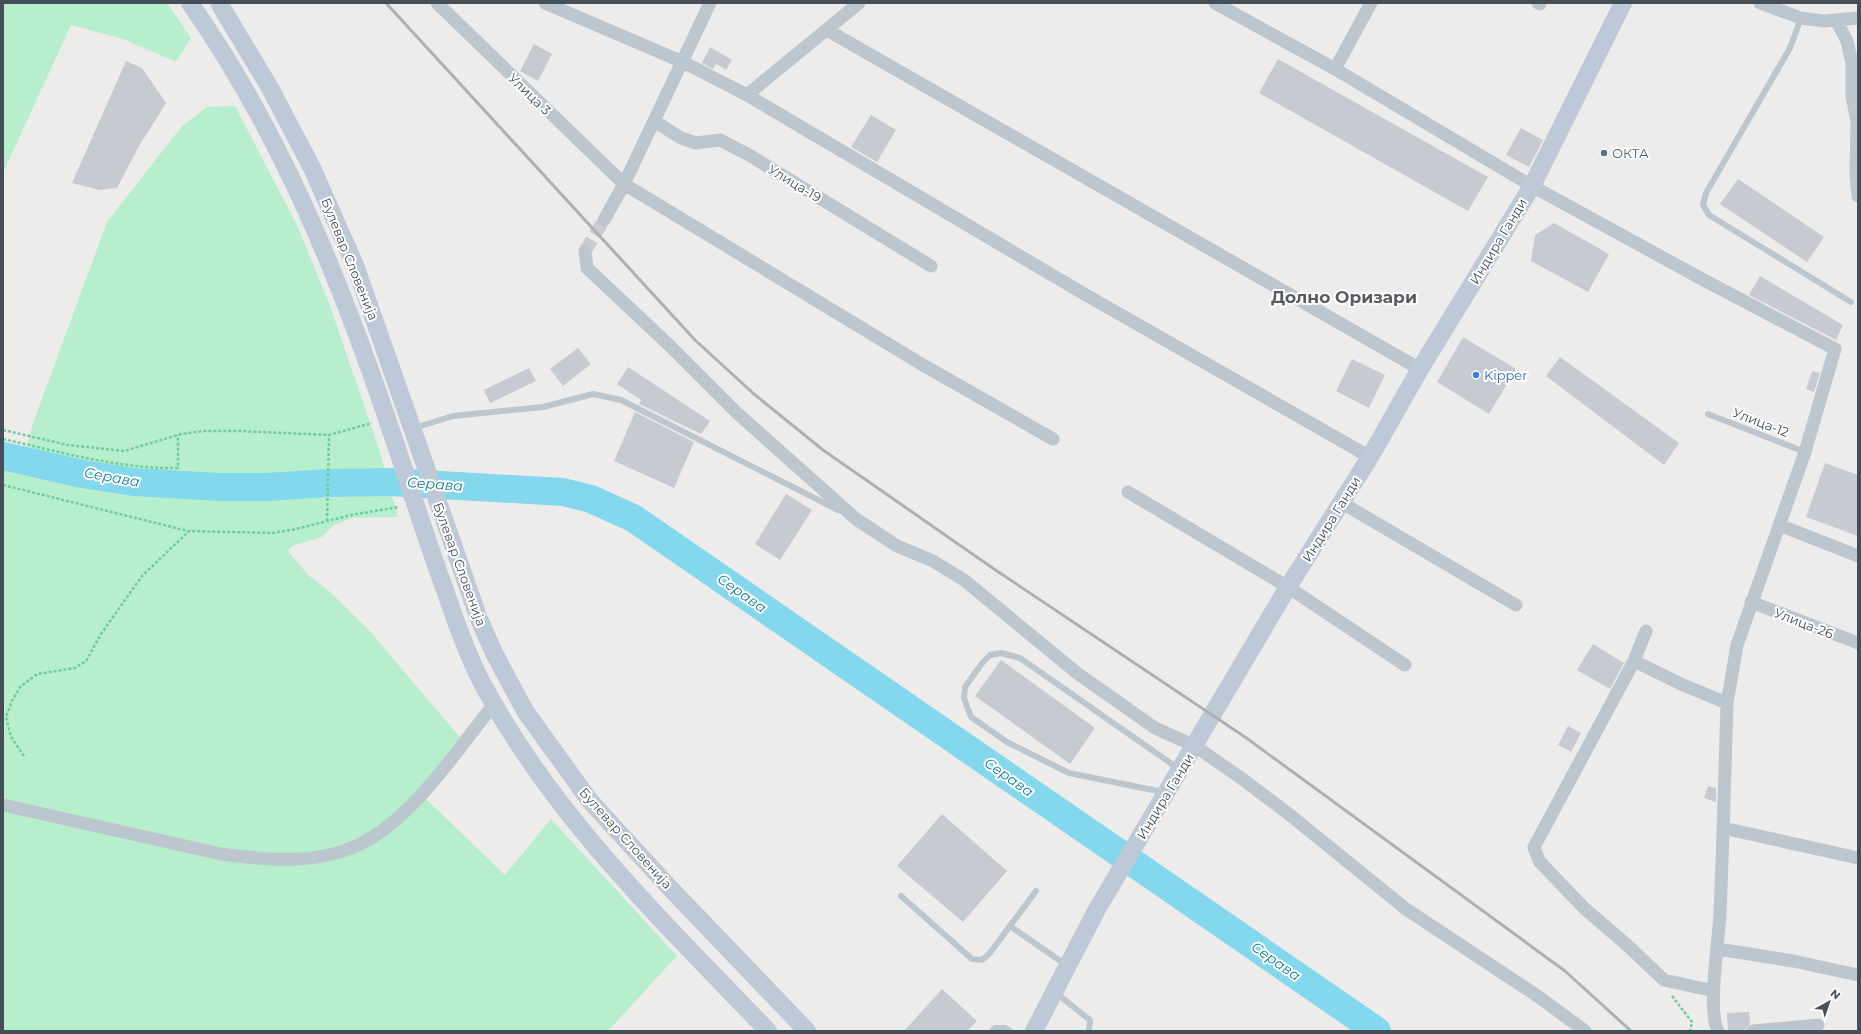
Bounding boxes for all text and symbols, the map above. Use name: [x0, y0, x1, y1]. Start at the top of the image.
street label: Улица 3: [505, 70, 555, 118]
place label: ОКТА: [1612, 145, 1649, 161]
marker: ОКТА: [1599, 148, 1609, 158]
street label: Улица-19: [765, 161, 825, 205]
street label: Булевар Словенија: [318, 195, 382, 323]
street label: Индира Ганди: [1466, 195, 1530, 287]
district label: Долно Оризари: [1271, 287, 1417, 307]
place label: Kipper: [1484, 367, 1527, 383]
marker: Kipper: [1471, 370, 1481, 380]
street label: Улица-12: [1731, 404, 1791, 440]
water label: Серава: [83, 463, 141, 491]
water label: Серава: [406, 473, 464, 495]
street label: Индира Ганди: [1298, 473, 1364, 565]
street label: Булевар Словенија: [430, 500, 490, 628]
water label: Серава: [714, 570, 770, 616]
street label: Улица-26: [1772, 604, 1836, 642]
street label: Индира Ганди: [1133, 750, 1197, 842]
water label: Серава: [981, 754, 1037, 800]
street label: Булевар Словенија: [576, 784, 676, 892]
water label: Серава: [1248, 938, 1304, 984]
north arrow: [1809, 982, 1849, 1022]
text: N: [1828, 986, 1843, 1003]

